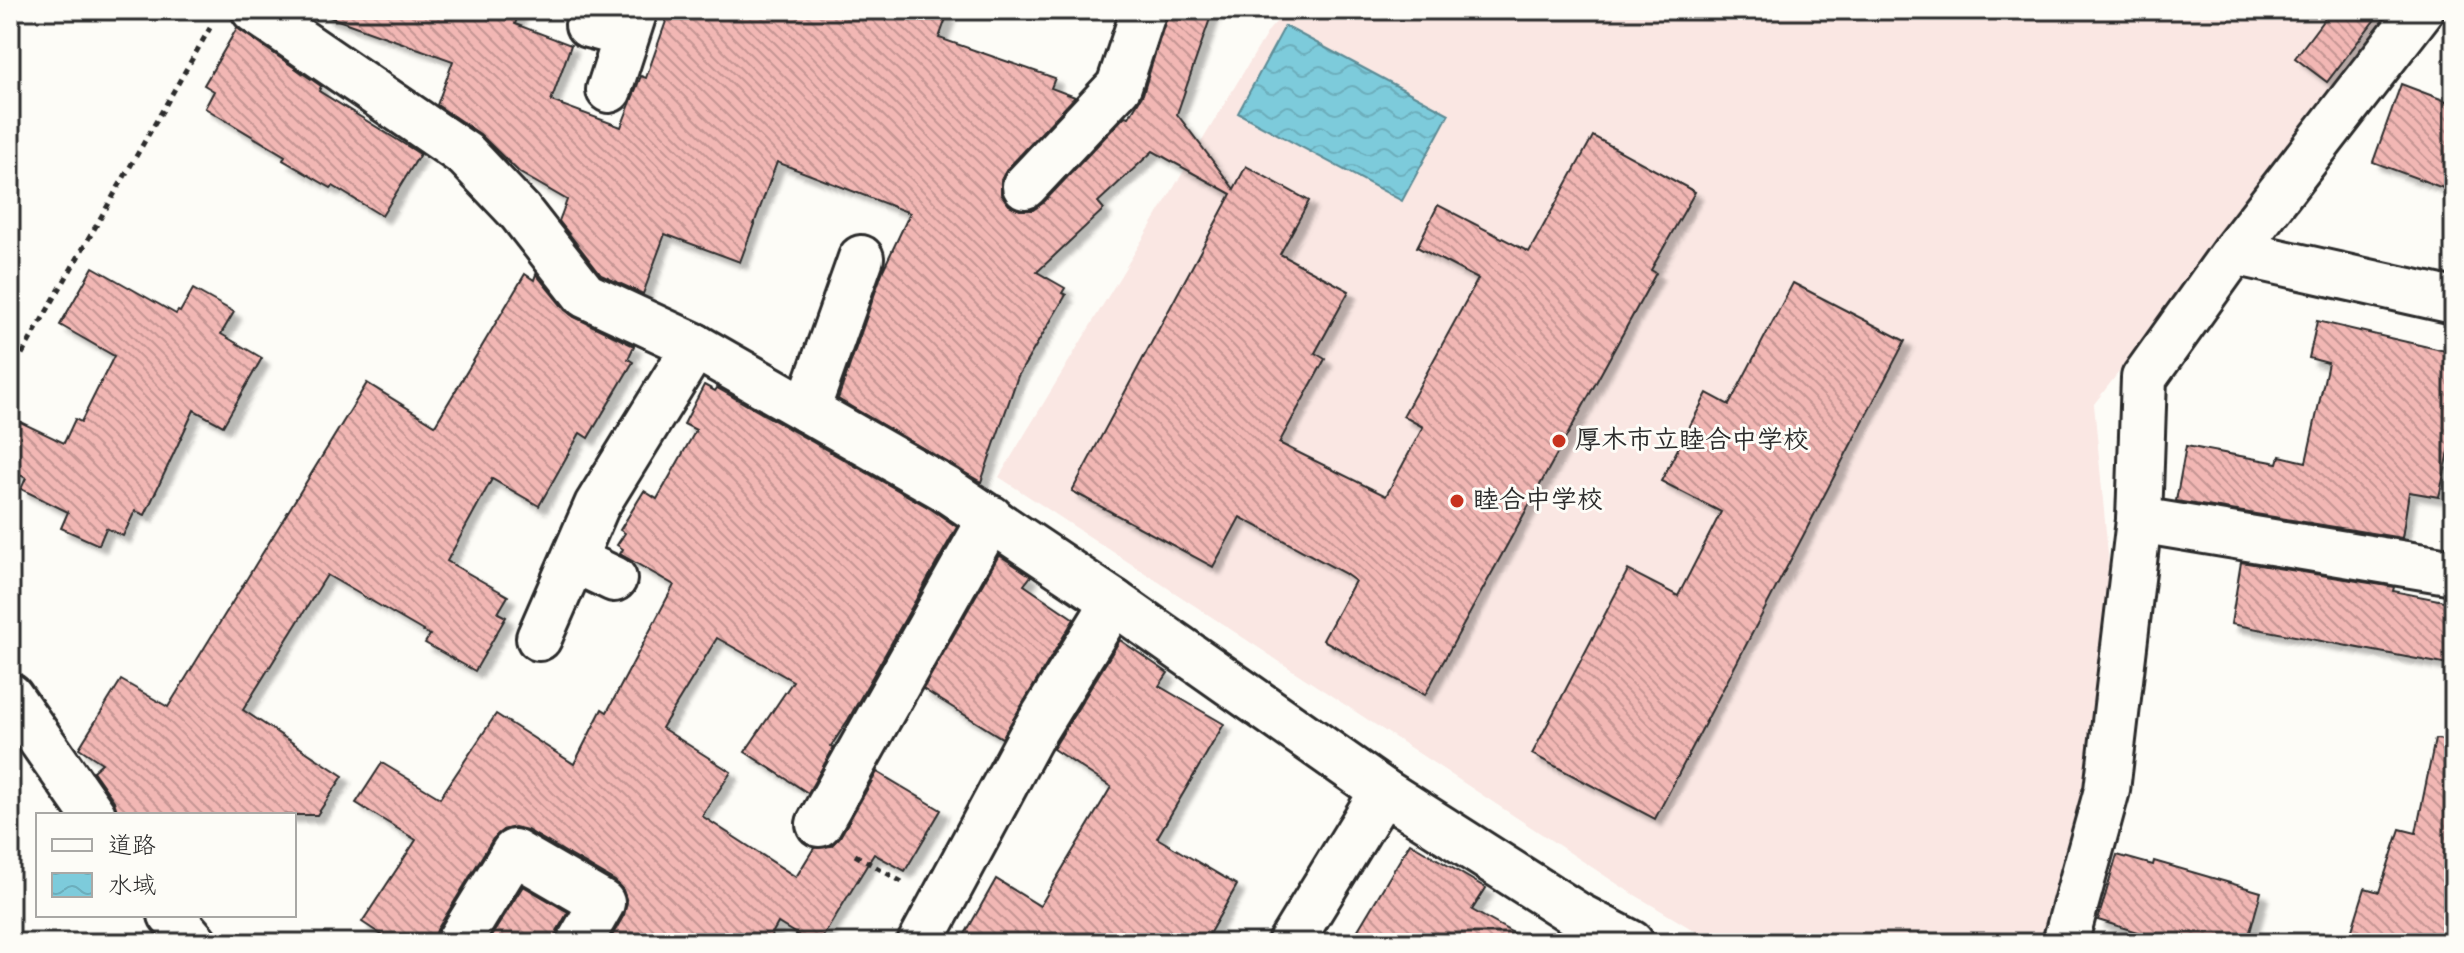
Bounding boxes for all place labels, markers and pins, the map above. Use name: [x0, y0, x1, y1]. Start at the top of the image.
place label: 厚木市立睦合中学校: [1575, 424, 1809, 458]
marker: 厚木市立睦合中学校: [1550, 432, 1568, 450]
place label: 睦合中学校: [1473, 484, 1603, 518]
marker: 睦合中学校: [1448, 492, 1466, 510]

